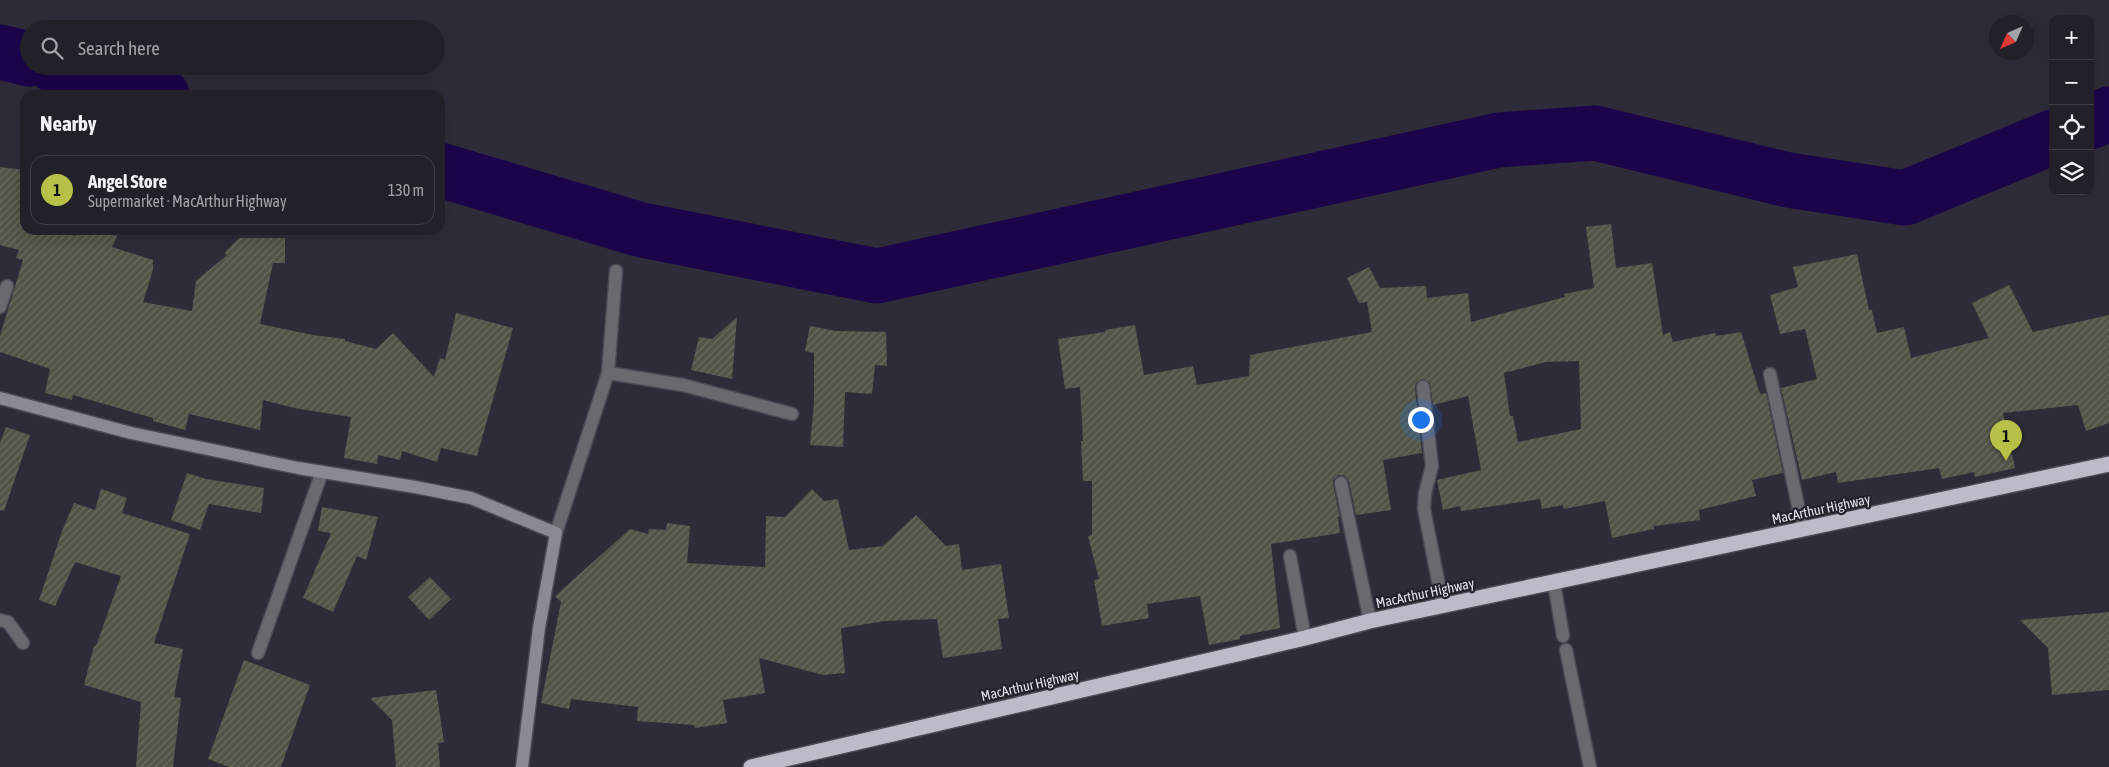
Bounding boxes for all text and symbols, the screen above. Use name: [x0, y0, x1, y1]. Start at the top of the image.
north arrow: [1989, 15, 2034, 60]
map controls: [2049, 15, 2094, 195]
button: +: [2049, 15, 2094, 60]
search box: [20, 20, 445, 75]
icon: search: [38, 34, 66, 62]
text: Search here: [78, 37, 160, 59]
button: −: [2049, 60, 2094, 105]
button: locate: [2049, 105, 2094, 150]
text: Nearby: [40, 111, 96, 135]
button: layers: [2049, 150, 2094, 195]
text: Angel Store: [88, 170, 167, 192]
text: 1: [53, 181, 61, 199]
text: 130 m: [388, 181, 424, 199]
text: Supermarket · MacArthur Highway: [88, 192, 287, 210]
your location: [1408, 407, 1434, 433]
pin: 1: [1990, 420, 2022, 461]
street label: MacArthur Highway: [1770, 491, 1872, 527]
street label: MacArthur Highway: [1374, 575, 1476, 611]
street label: MacArthur Highway: [979, 666, 1081, 704]

